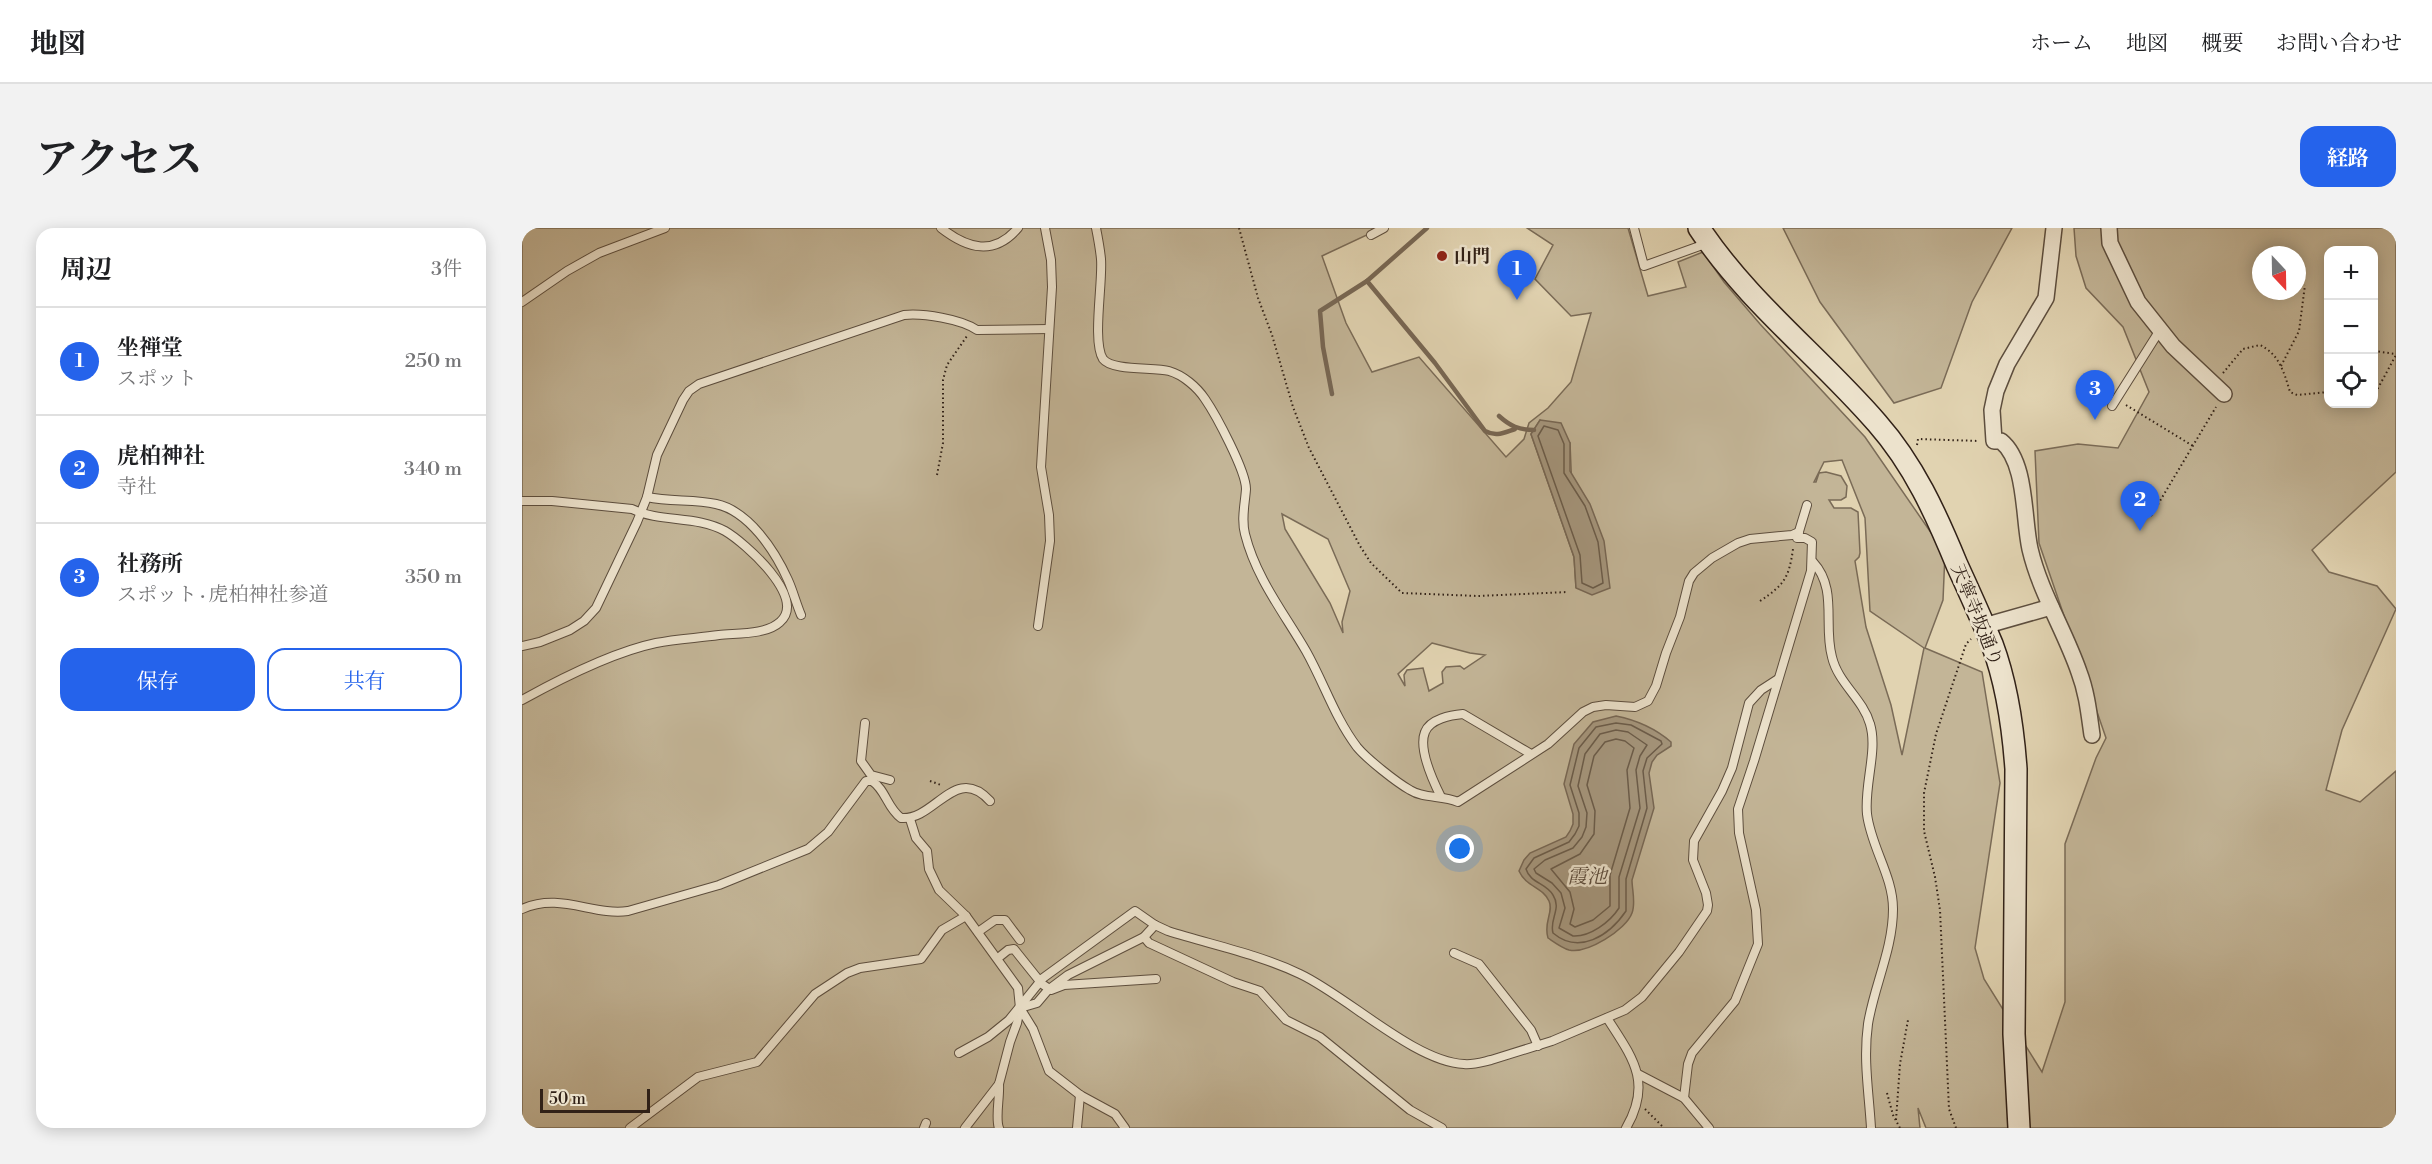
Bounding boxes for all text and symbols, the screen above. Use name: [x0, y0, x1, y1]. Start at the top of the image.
text: 地図: [30, 27, 86, 62]
text: ホーム: [2030, 31, 2093, 57]
text: 地図: [2126, 31, 2168, 57]
text: 概要: [2201, 31, 2243, 57]
text: お問い合わせ: [2276, 31, 2402, 57]
button: 経路: [2300, 126, 2396, 187]
text: アクセス: [36, 134, 203, 187]
place label: 山門: [1454, 245, 1490, 268]
north arrow: [2252, 246, 2306, 300]
map controls: [2324, 246, 2378, 408]
button: +: [2324, 246, 2378, 300]
marker: 山門: [1435, 249, 1449, 263]
pin: 1: [1498, 250, 1536, 300]
text: 周辺: [60, 254, 112, 286]
text: 3件: [431, 257, 462, 282]
button: −: [2324, 300, 2378, 354]
text: 坐禅堂: [117, 335, 183, 362]
text: 1: [75, 349, 84, 374]
text: 250 m: [405, 349, 462, 374]
button: locate: [2324, 354, 2378, 408]
text: スポット: [117, 367, 197, 392]
pin: 3: [2076, 370, 2114, 420]
text: 虎柏神社: [117, 443, 205, 470]
text: 2: [73, 457, 86, 482]
text: 340 m: [404, 457, 462, 482]
text: 寺社: [117, 475, 157, 500]
pin: 2: [2120, 482, 2160, 531]
text: 社務所: [117, 551, 183, 578]
street label: 天寧寺坂通り: [1946, 561, 2007, 670]
text: 3: [73, 565, 86, 590]
text: 350 m: [405, 565, 462, 590]
text: スポット · 虎柏神社参道: [117, 583, 329, 608]
button: 保存: [60, 648, 255, 711]
button: 共有: [267, 648, 462, 711]
your location: [1445, 834, 1474, 863]
water label: 霞池: [1567, 865, 1609, 890]
scale bar: [540, 1086, 650, 1114]
text: 50 m: [549, 1089, 586, 1109]

